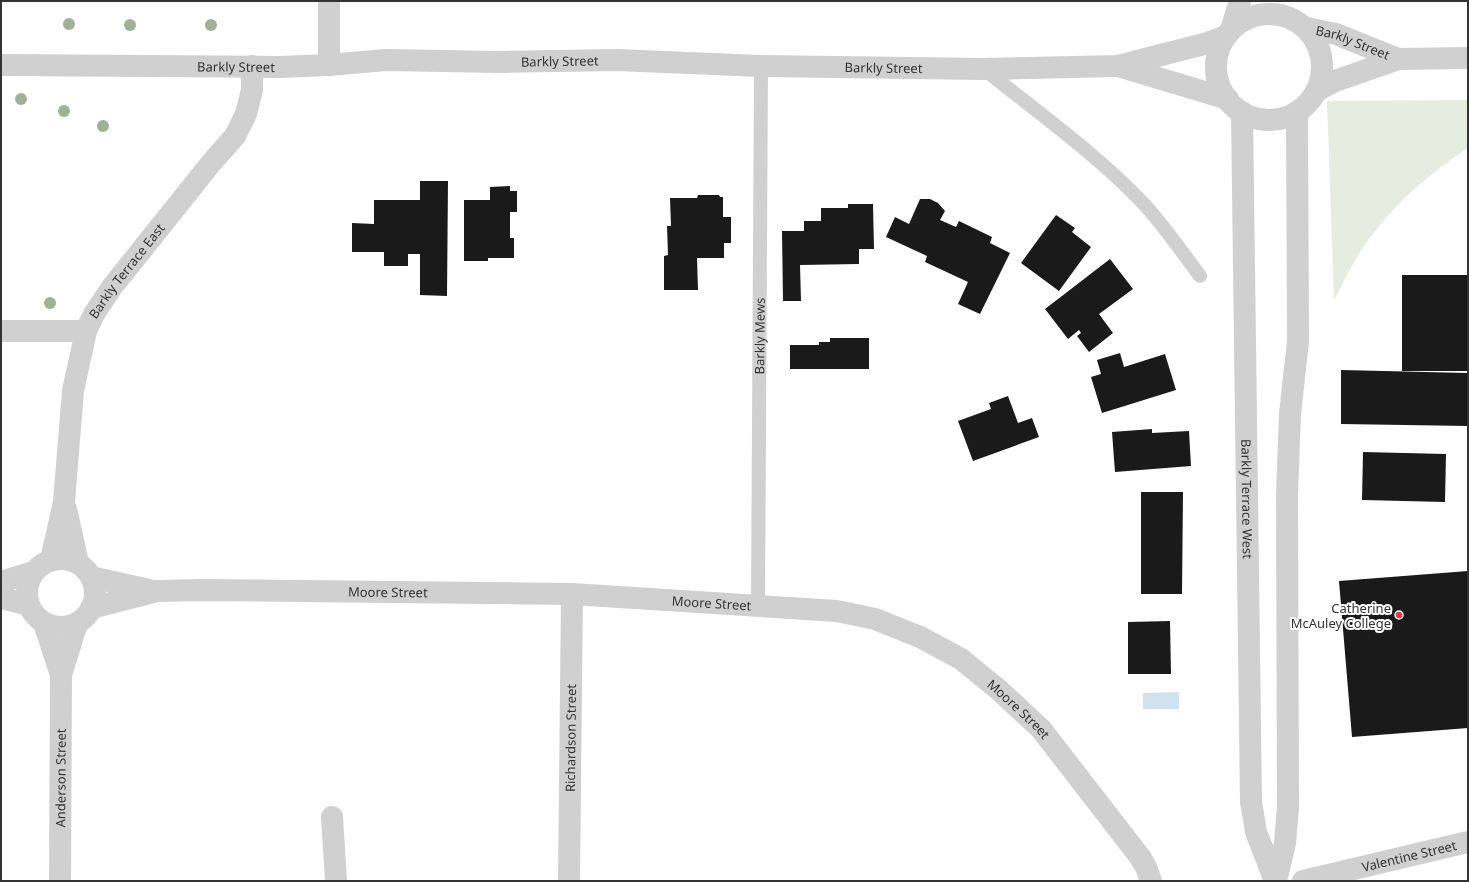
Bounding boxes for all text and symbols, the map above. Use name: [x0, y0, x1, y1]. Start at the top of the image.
street label: Barkly Street: [1314, 21, 1393, 64]
street label: Barkly Street: [521, 51, 599, 71]
street label: Barkly Street: [197, 57, 275, 76]
street label: Barkly Street: [845, 58, 923, 77]
street label: Barkly Terrace East: [84, 219, 169, 322]
street label: Barkly Mews: [750, 298, 769, 374]
street label: Barkly Terrace West: [1237, 439, 1257, 559]
street label: Moore Street: [348, 583, 428, 601]
street label: Moore Street: [671, 591, 752, 615]
place label: Catherine McAuley College: [1291, 599, 1391, 632]
marker: Catherine McAuley College: [1394, 610, 1404, 620]
street label: Moore Street: [984, 675, 1054, 743]
street label: Richardson Street: [561, 684, 580, 792]
street label: Anderson Street: [51, 728, 70, 828]
street label: Valentine Street: [1360, 836, 1459, 876]

